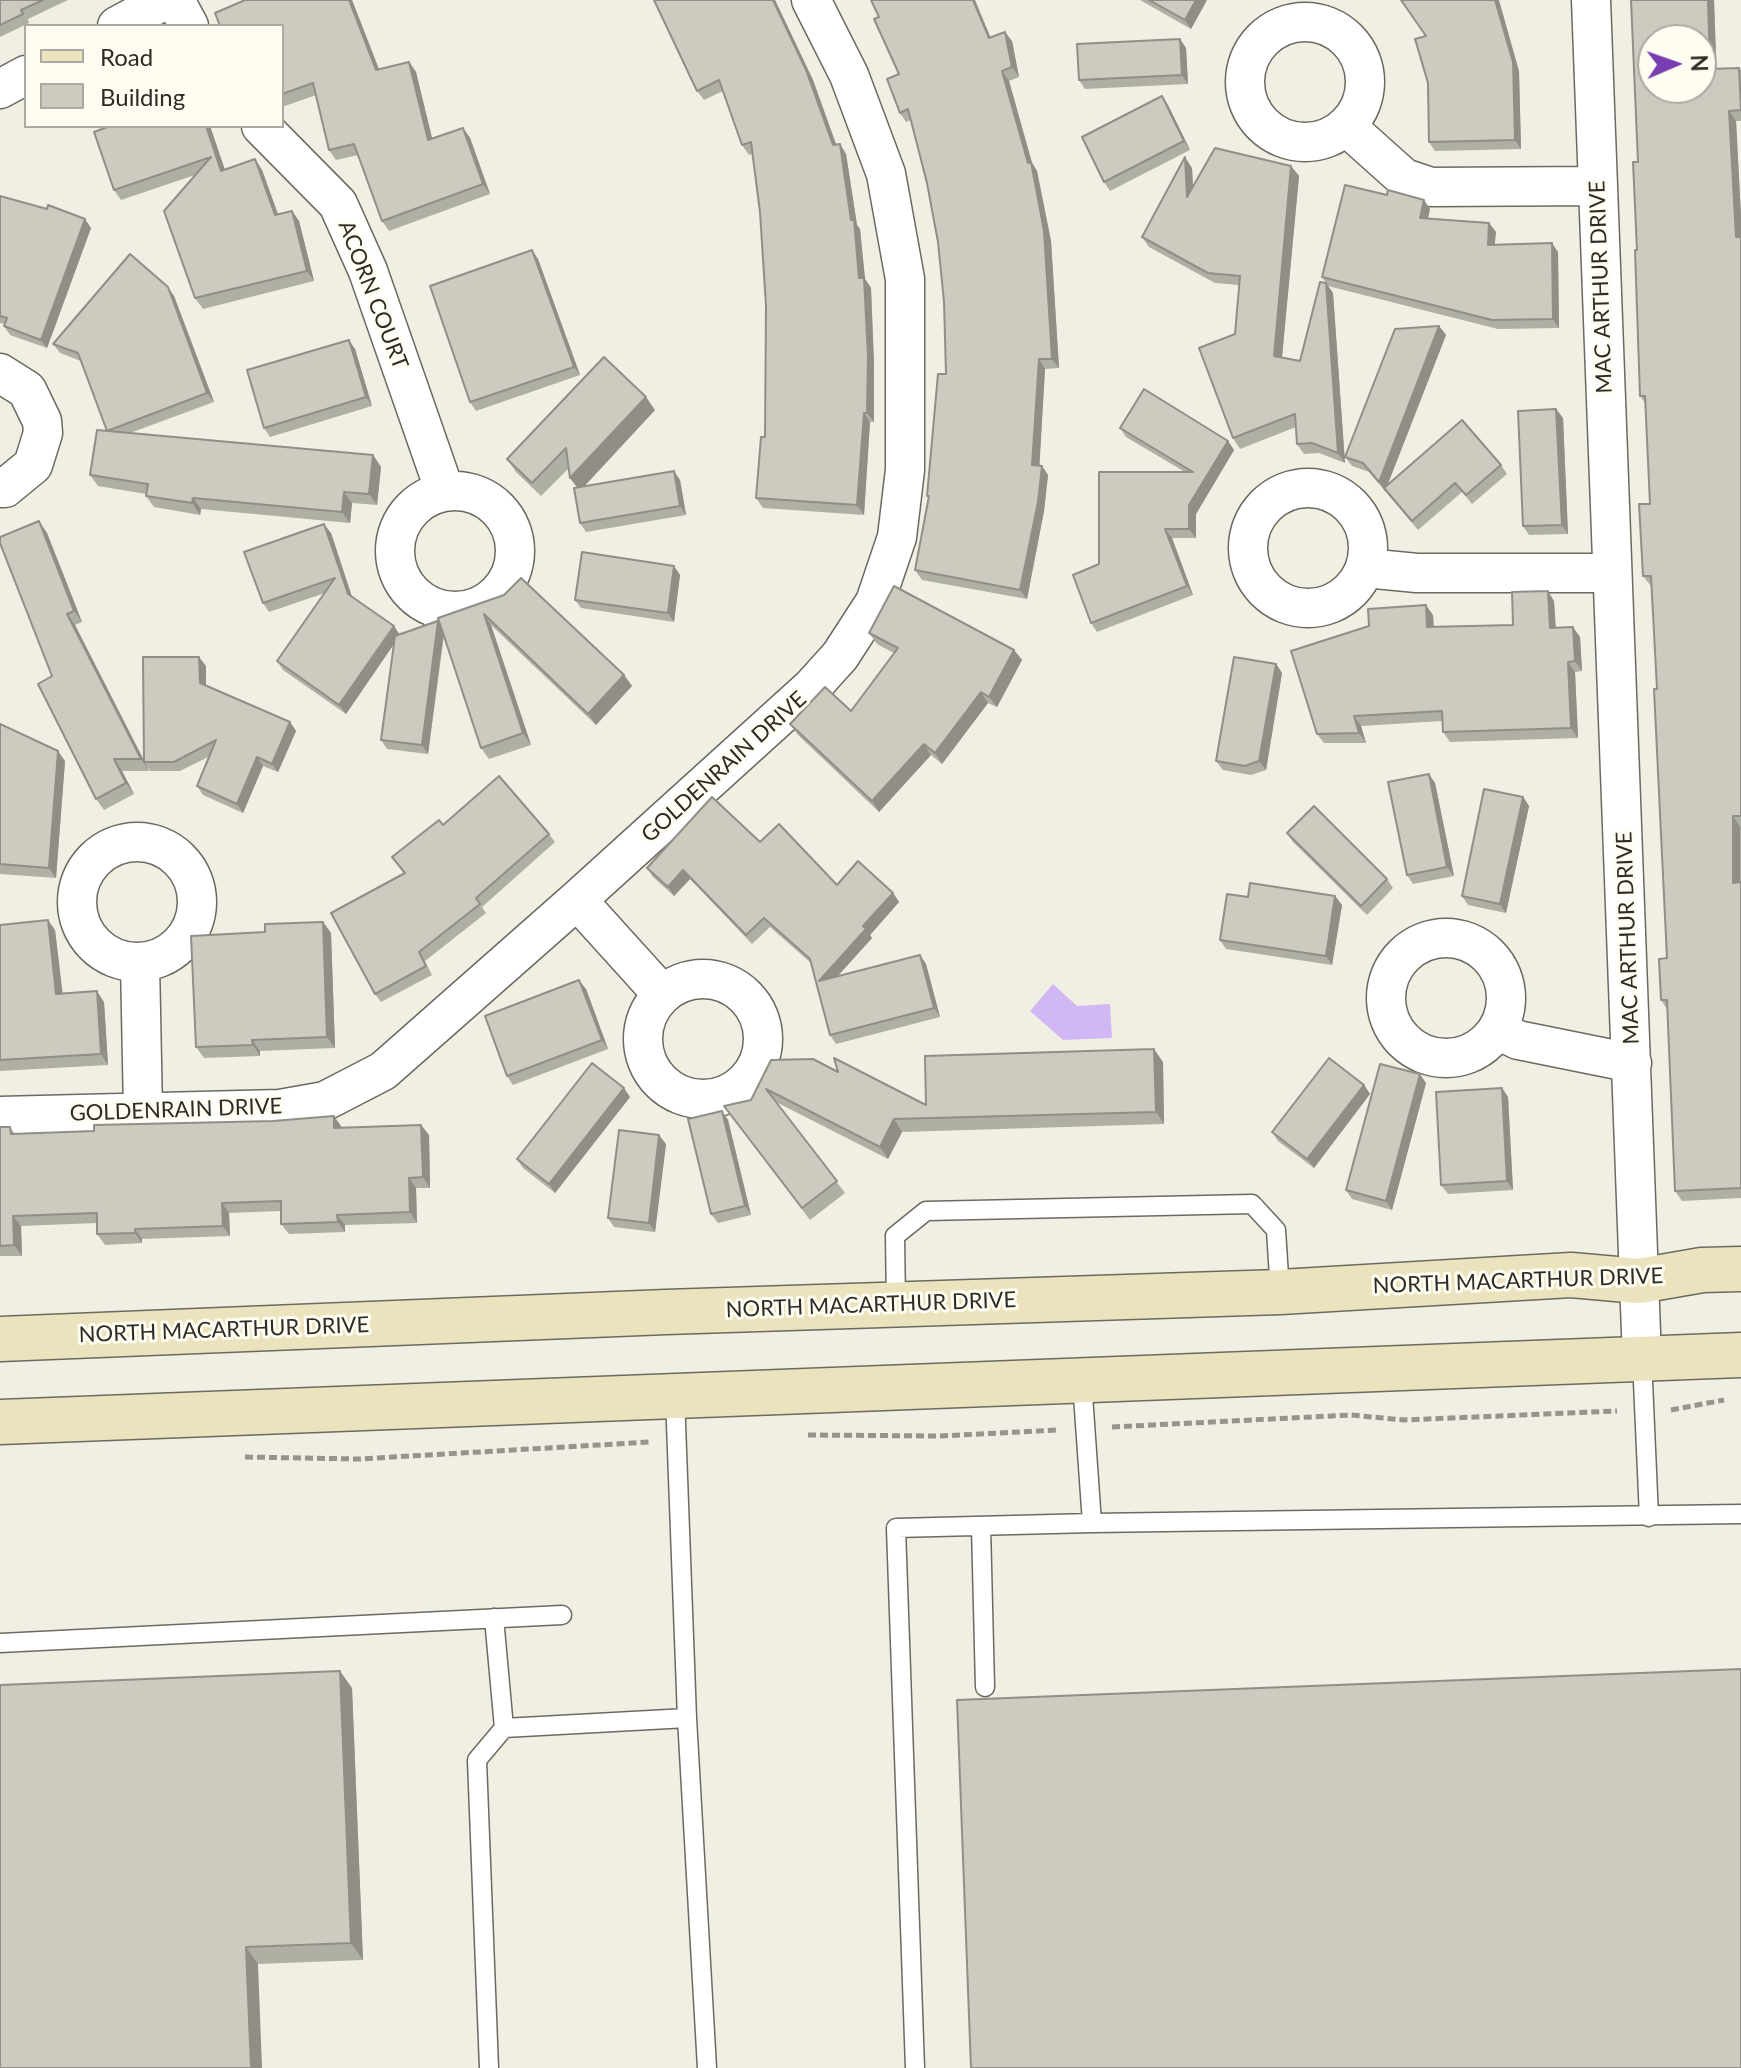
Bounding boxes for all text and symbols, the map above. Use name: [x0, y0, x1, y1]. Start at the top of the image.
legend: [24, 24, 284, 128]
north arrow: [1637, 24, 1717, 104]
text: Road: [100, 42, 153, 71]
text: N: [1686, 54, 1713, 72]
text: Building: [100, 82, 185, 111]
street label: MAC ARTHUR DRIVE: [1584, 180, 1618, 394]
street label: ACORN COURT: [333, 217, 413, 373]
street label: GOLDENRAIN DRIVE: [636, 686, 812, 848]
street label: MAC ARTHUR DRIVE: [1611, 831, 1645, 1045]
street label: GOLDENRAIN DRIVE: [69, 1093, 283, 1127]
street label: NORTH MACARTHUR DRIVE: [1372, 1263, 1664, 1299]
street label: NORTH MACARTHUR DRIVE: [725, 1287, 1017, 1323]
street label: NORTH MACARTHUR DRIVE: [78, 1312, 370, 1348]

